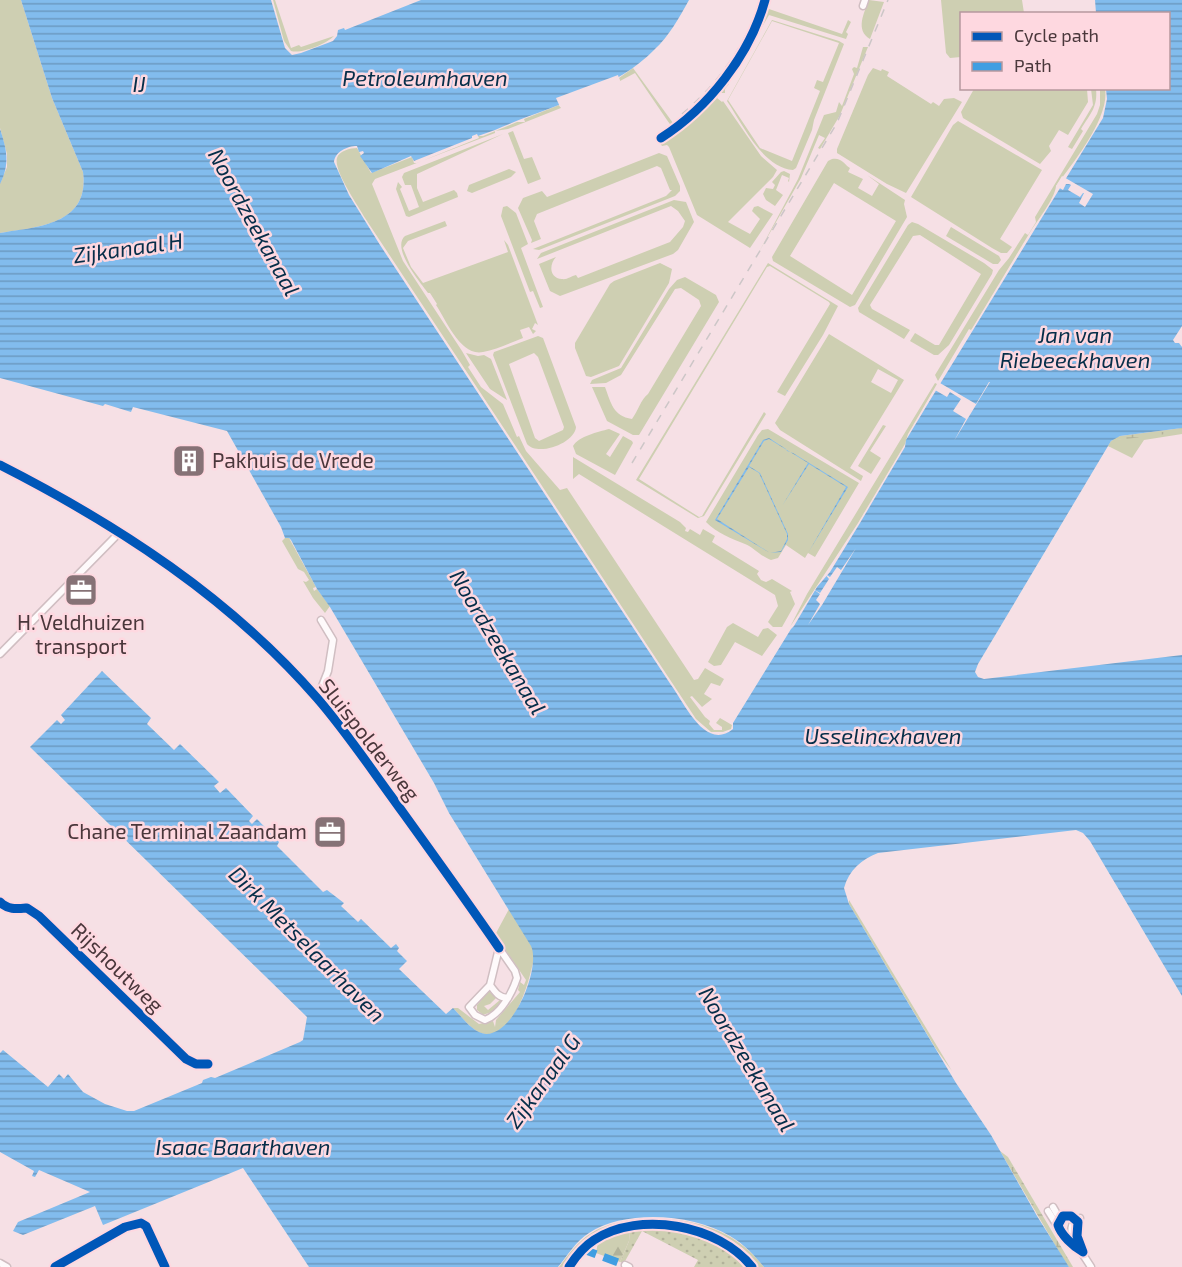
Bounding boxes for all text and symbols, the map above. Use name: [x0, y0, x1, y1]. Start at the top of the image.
legend: [960, 12, 1170, 90]
text: Cycle path: [1014, 24, 1099, 46]
text: Path: [1014, 54, 1052, 76]
water label: Petroleumhaven: [342, 64, 508, 90]
water label: IJ: [132, 70, 146, 96]
water label: Noordzeekanaal: [204, 143, 306, 300]
water label: Zijkanaal H: [71, 226, 185, 269]
water label: Jan van Riebeeckhaven: [1000, 321, 1150, 372]
building icon: Pakhuis de Vrede: [171, 443, 207, 479]
place label: Pakhuis de Vrede: [212, 447, 374, 472]
water label: Noordzeekanaal: [445, 564, 552, 719]
office icon: H. Veldhuizen transport: [63, 572, 99, 608]
place label: H. Veldhuizen transport: [17, 609, 145, 658]
street label: Sluispolderweg: [315, 673, 426, 805]
water label: Usselincxhaven: [804, 722, 962, 748]
office icon: Chane Terminal Zaandam: [312, 814, 348, 850]
place label: Chane Terminal Zaandam: [67, 818, 307, 843]
water label: Dirk Metselaarhaven: [224, 860, 391, 1027]
street label: Rijshoutweg: [66, 917, 170, 1018]
water label: Noordzeekanaal: [694, 981, 801, 1136]
water label: Zijkanaal G: [499, 1028, 586, 1133]
water label: Isaac Baarthaven: [155, 1133, 331, 1159]

